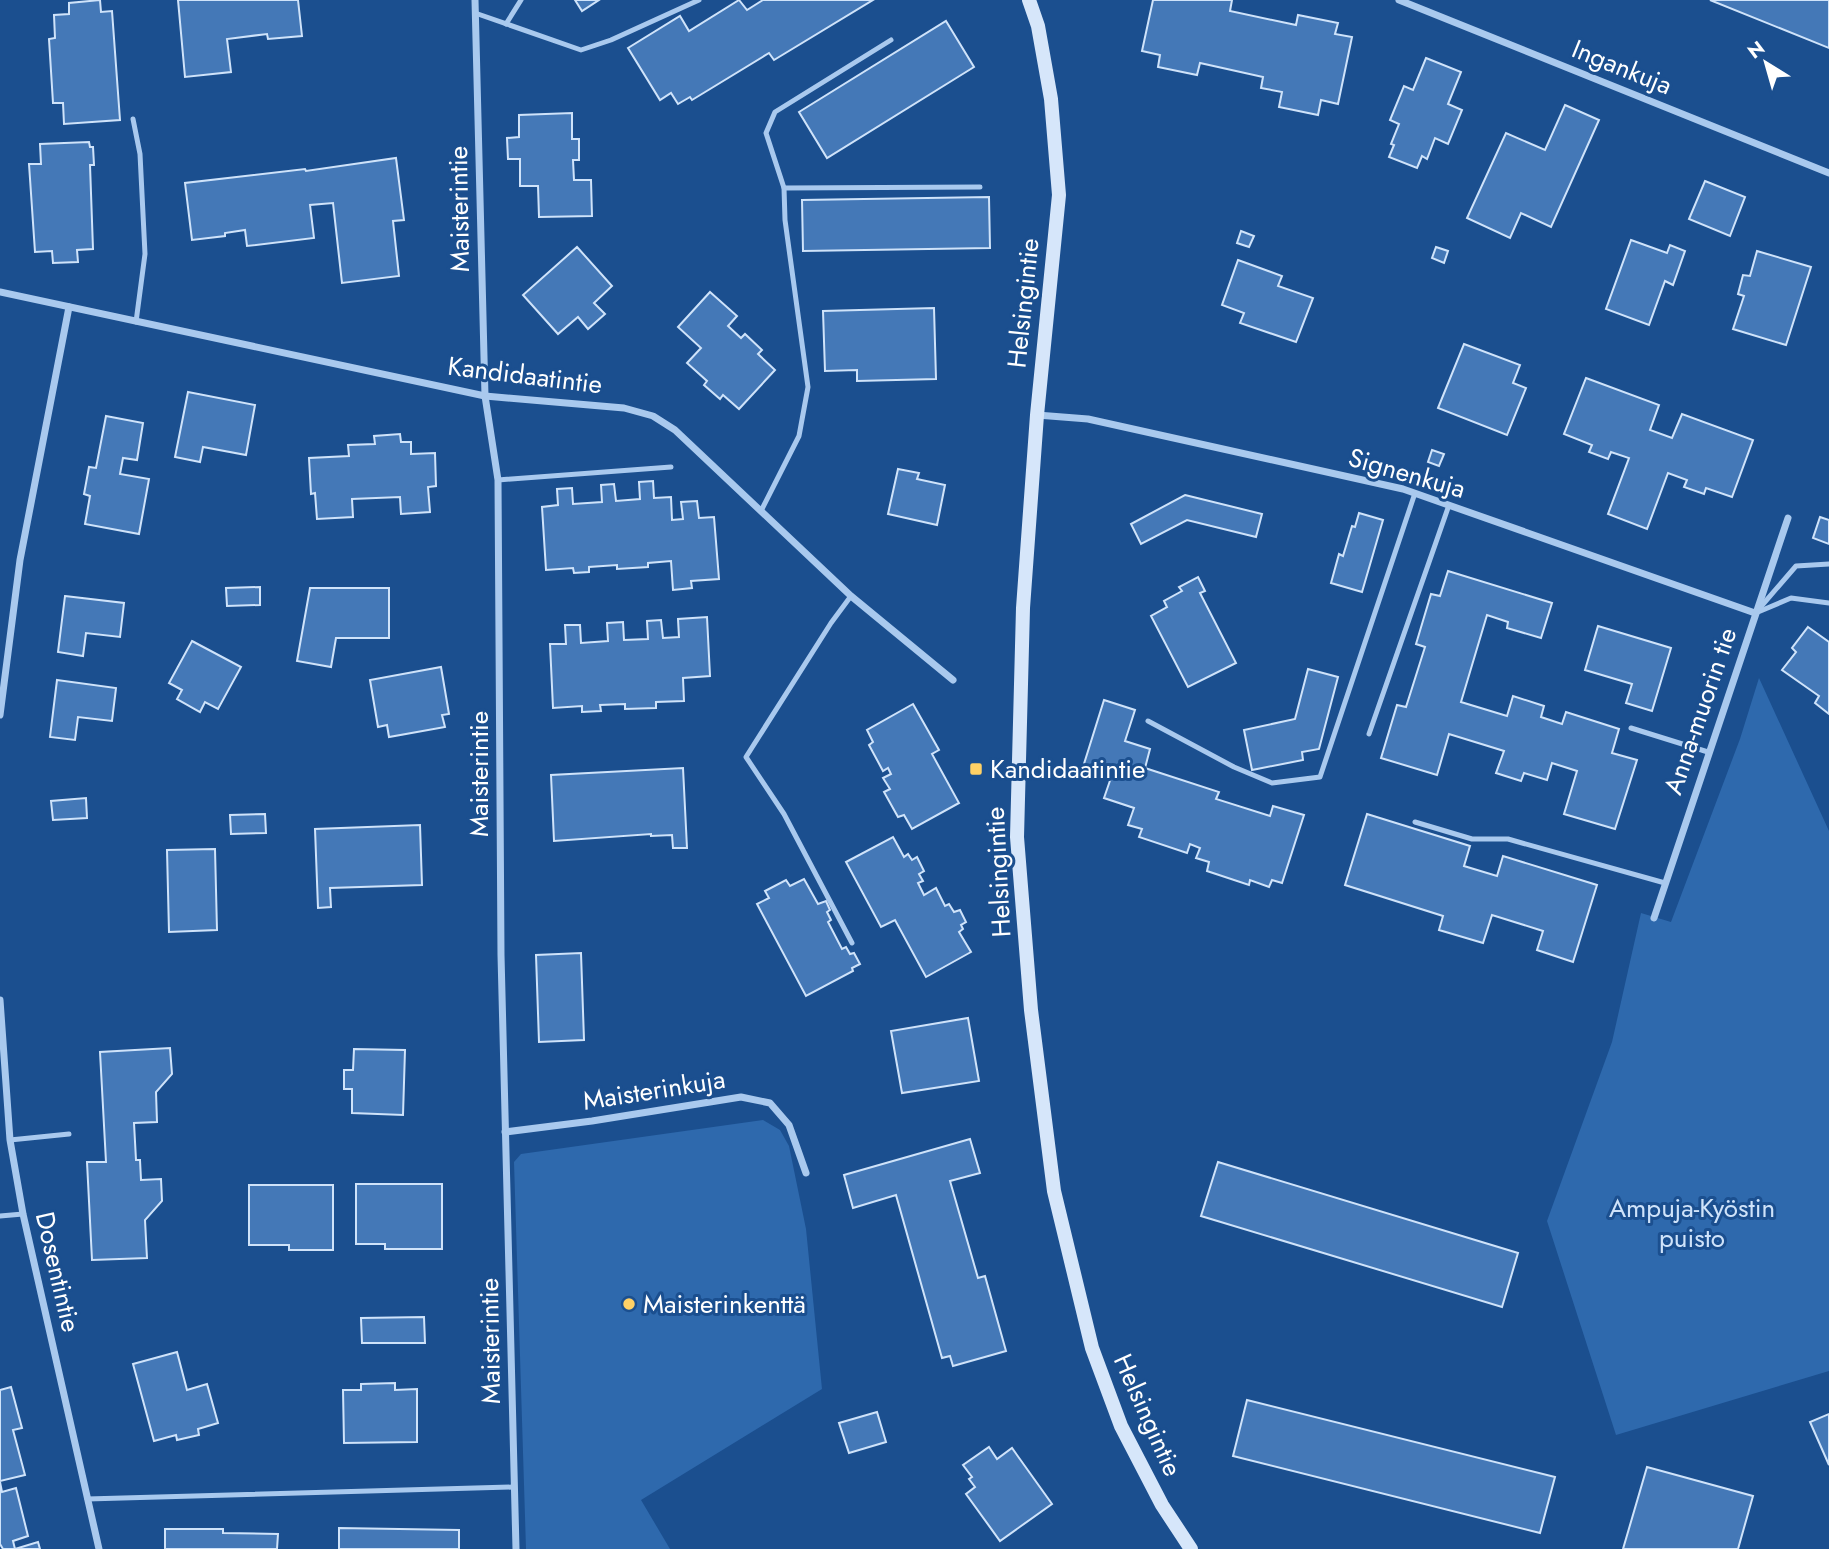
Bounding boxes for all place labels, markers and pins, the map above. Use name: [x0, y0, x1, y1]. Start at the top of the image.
place label: Kandidaatintie: [990, 750, 1145, 788]
marker: Kandidaatintie: [968, 761, 984, 777]
place label: Maisterinkenttä: [643, 1285, 806, 1323]
marker: Maisterinkenttä: [621, 1296, 637, 1312]

